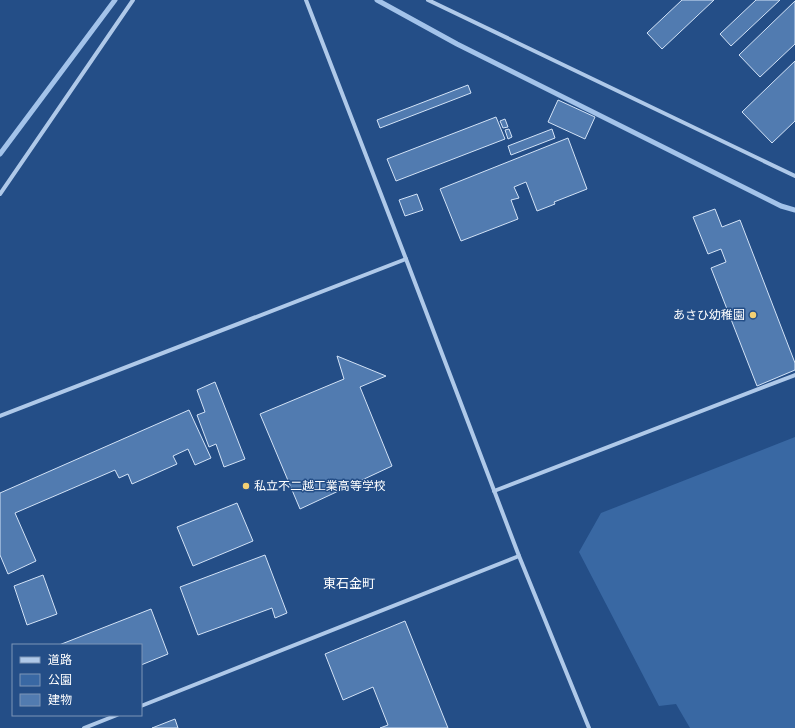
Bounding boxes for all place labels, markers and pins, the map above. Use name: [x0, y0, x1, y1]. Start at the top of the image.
place label: あさひ幼稚園: [673, 308, 745, 321]
marker: あさひ幼稚園: [748, 310, 758, 320]
place label: 私立不二越工業高等学校: [254, 479, 386, 492]
marker: 私立不二越工業高等学校: [241, 481, 251, 491]

